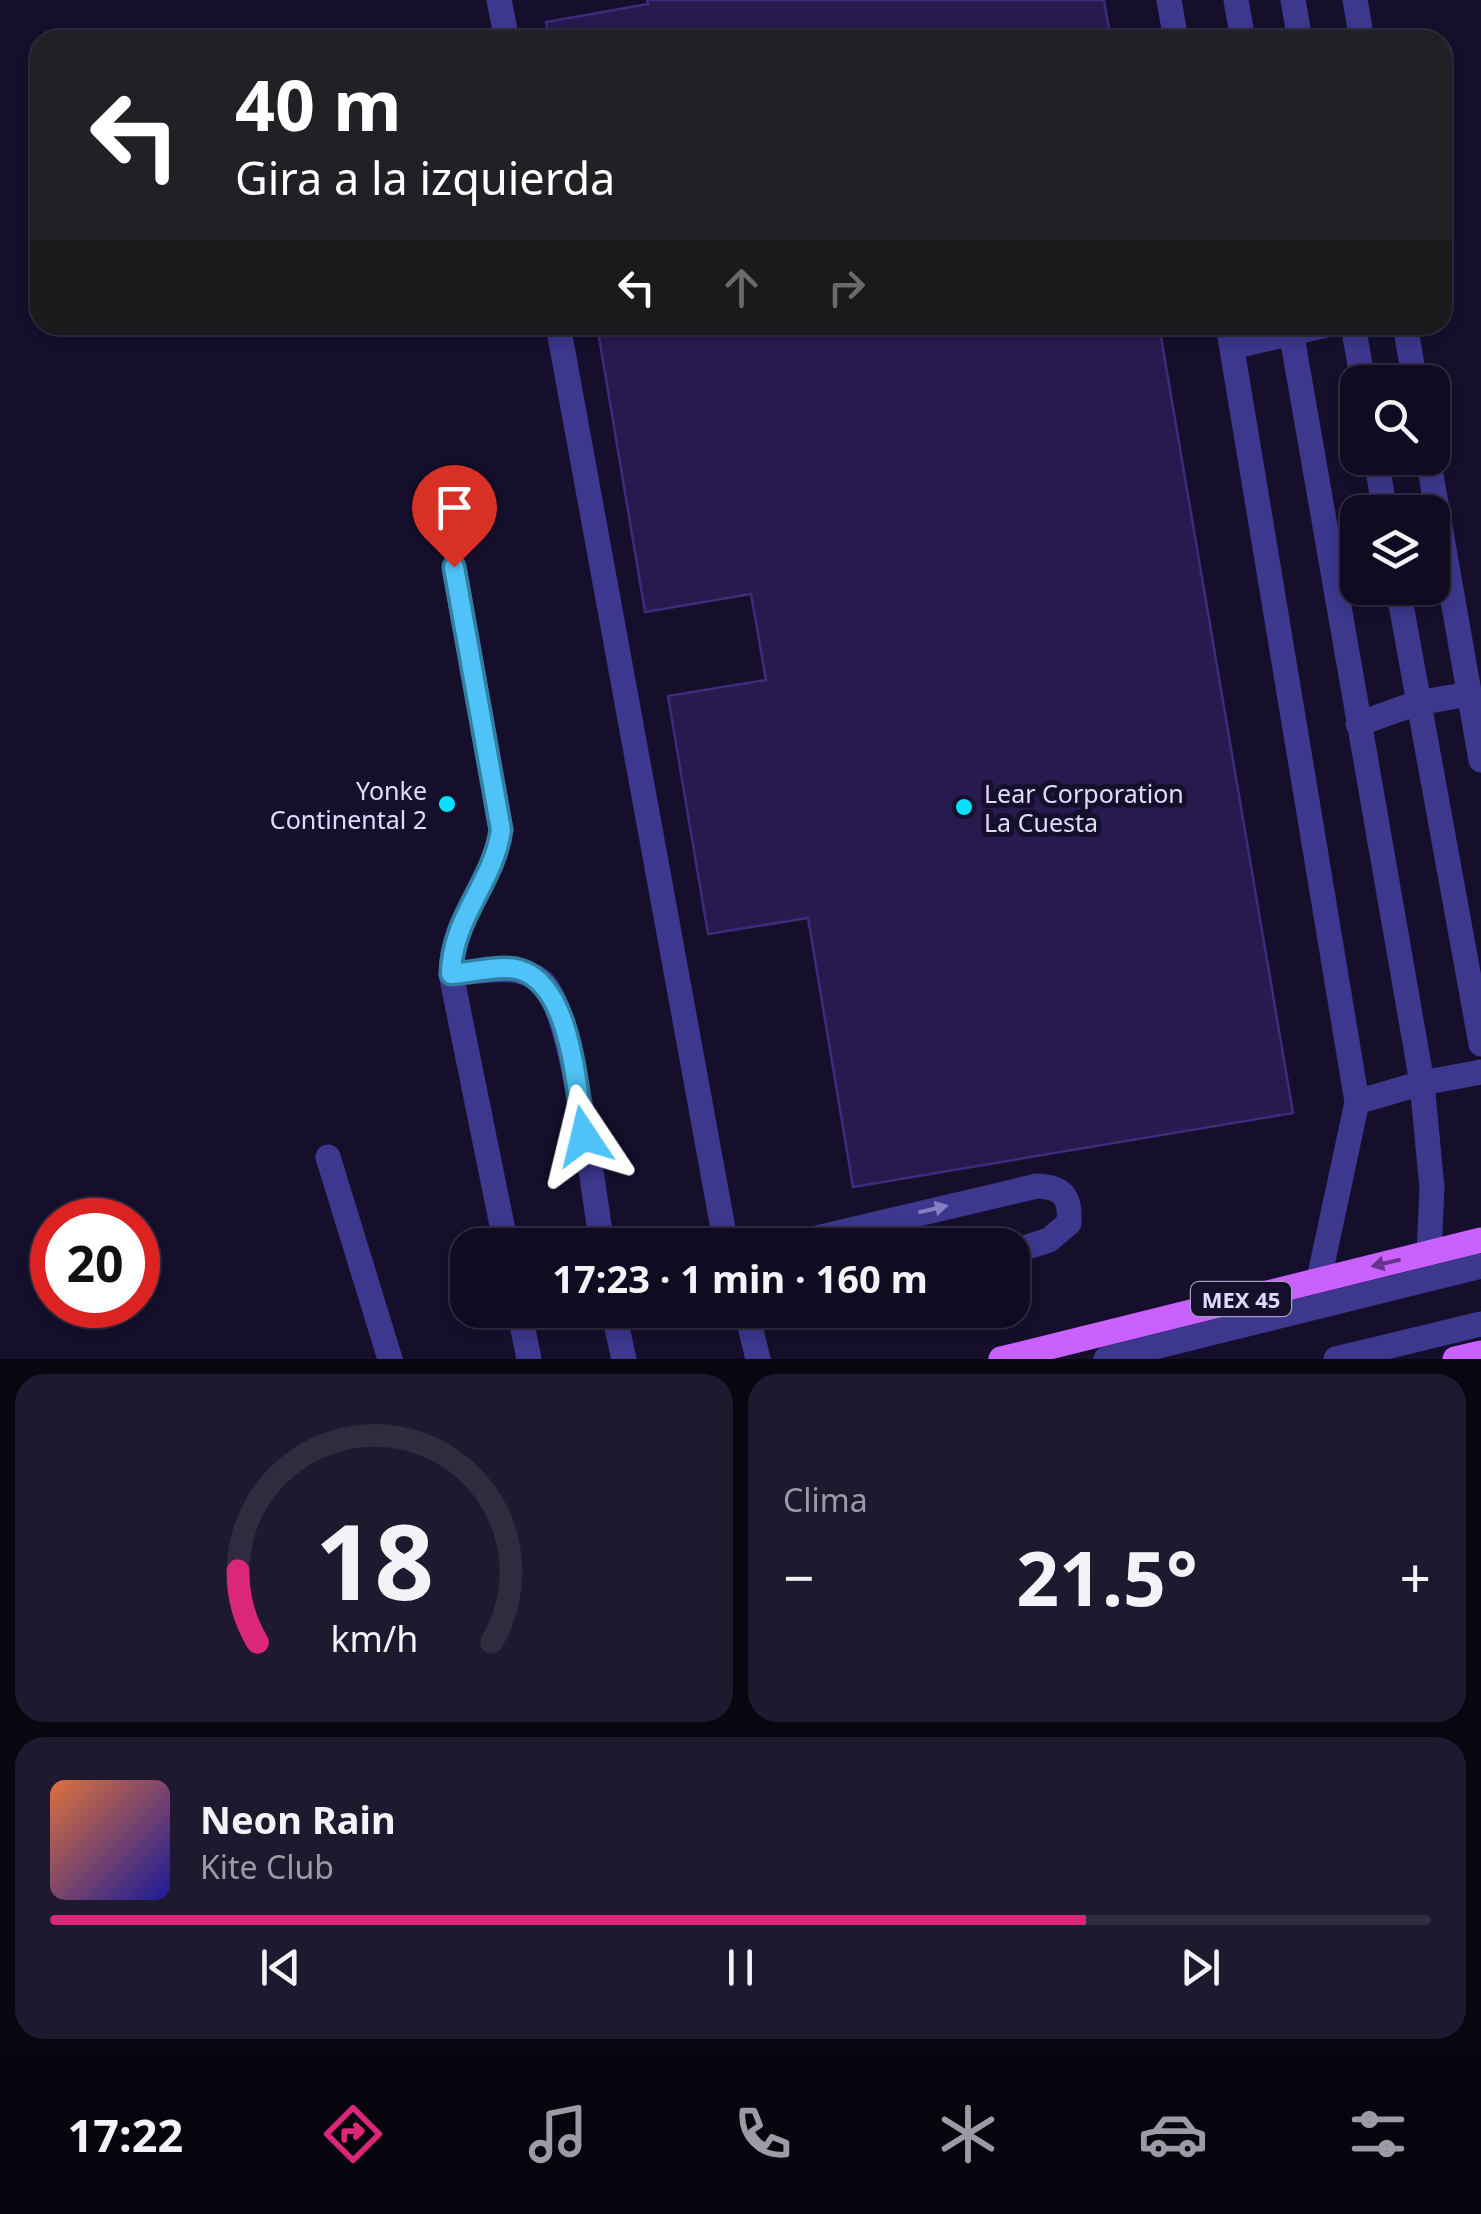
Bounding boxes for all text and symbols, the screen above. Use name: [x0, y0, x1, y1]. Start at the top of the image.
text: 40 m: [235, 56, 402, 152]
icon: left: [70, 70, 200, 200]
text: Gira a la izquierda: [235, 147, 615, 208]
icon: left: [609, 260, 664, 315]
icon: ahead: [714, 260, 769, 315]
icon: right: [819, 260, 874, 315]
map controls: [1340, 365, 1450, 605]
button: search: [1340, 365, 1450, 475]
pin: [412, 465, 497, 568]
icon: arrive: [427, 480, 482, 535]
button: layers: [1340, 495, 1450, 605]
place label: Yonke Continental 2: [270, 773, 427, 836]
place label: Lear Corporation La Cuesta: [984, 776, 1184, 839]
marker: Yonke Continental 2: [436, 793, 458, 815]
marker: Lear Corporation La Cuesta: [953, 796, 975, 818]
position arrow: [532, 1084, 636, 1188]
speed limit sign: 20: [30, 1198, 160, 1328]
one-way arrow: [918, 1201, 949, 1216]
text: 17:23 · 1 min · 160 m: [552, 1252, 928, 1304]
one-way arrow: [1370, 1256, 1401, 1271]
road number: MEX 45: [1191, 1282, 1291, 1316]
text: Clima: [783, 1478, 868, 1521]
text: 18: [315, 1489, 433, 1630]
text: 21.5°: [1016, 1526, 1198, 1628]
text: −: [783, 1539, 814, 1614]
text: +: [1400, 1539, 1431, 1614]
text: km/h: [330, 1614, 418, 1662]
text: Neon Rain: [200, 1793, 396, 1845]
text: Kite Club: [200, 1845, 334, 1888]
icon: previous: [253, 1940, 308, 1995]
icon: pause: [713, 1940, 768, 1995]
icon: next: [1173, 1940, 1228, 1995]
icon: directions: [318, 2099, 388, 2169]
icon: music: [523, 2099, 593, 2169]
icon: phone: [728, 2099, 798, 2169]
icon: climate: [933, 2099, 1003, 2169]
icon: car: [1138, 2099, 1208, 2169]
icon: filters: [1343, 2099, 1413, 2169]
text: 17:22: [68, 2104, 183, 2165]

